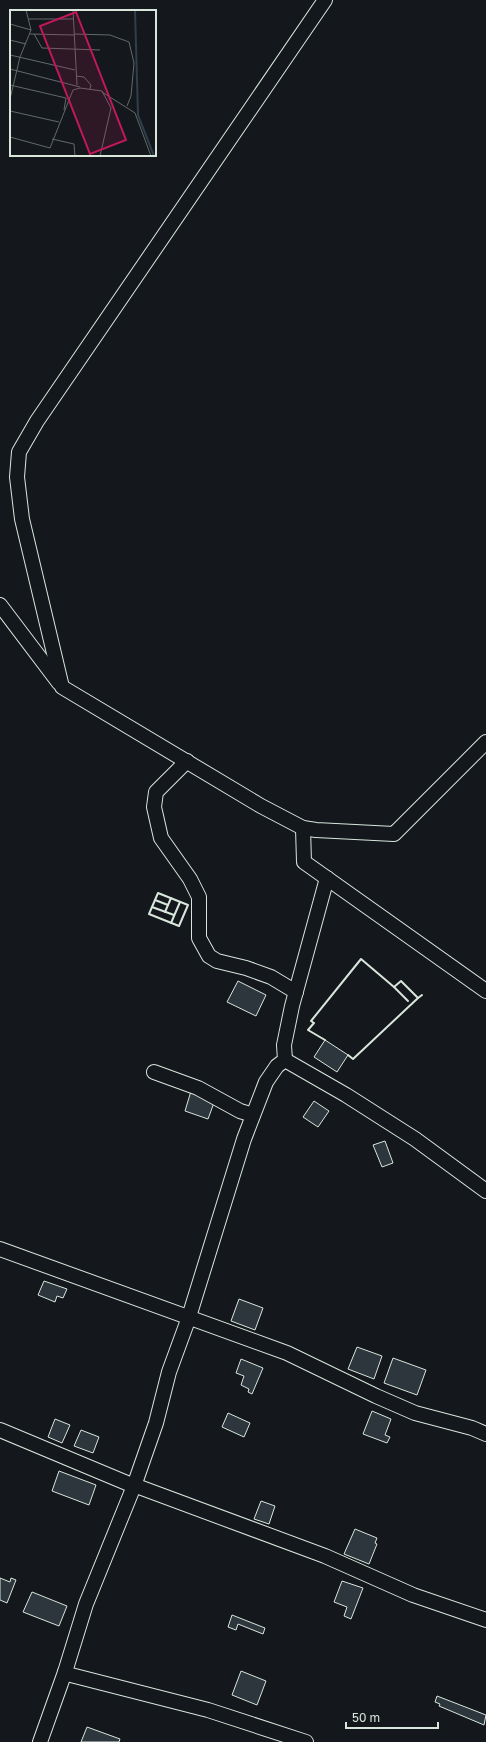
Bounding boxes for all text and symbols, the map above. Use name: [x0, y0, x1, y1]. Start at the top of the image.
inset map: [10, 10, 156, 156]
scale bar: [346, 1704, 438, 1730]
text: 50 m: [352, 1710, 380, 1725]

